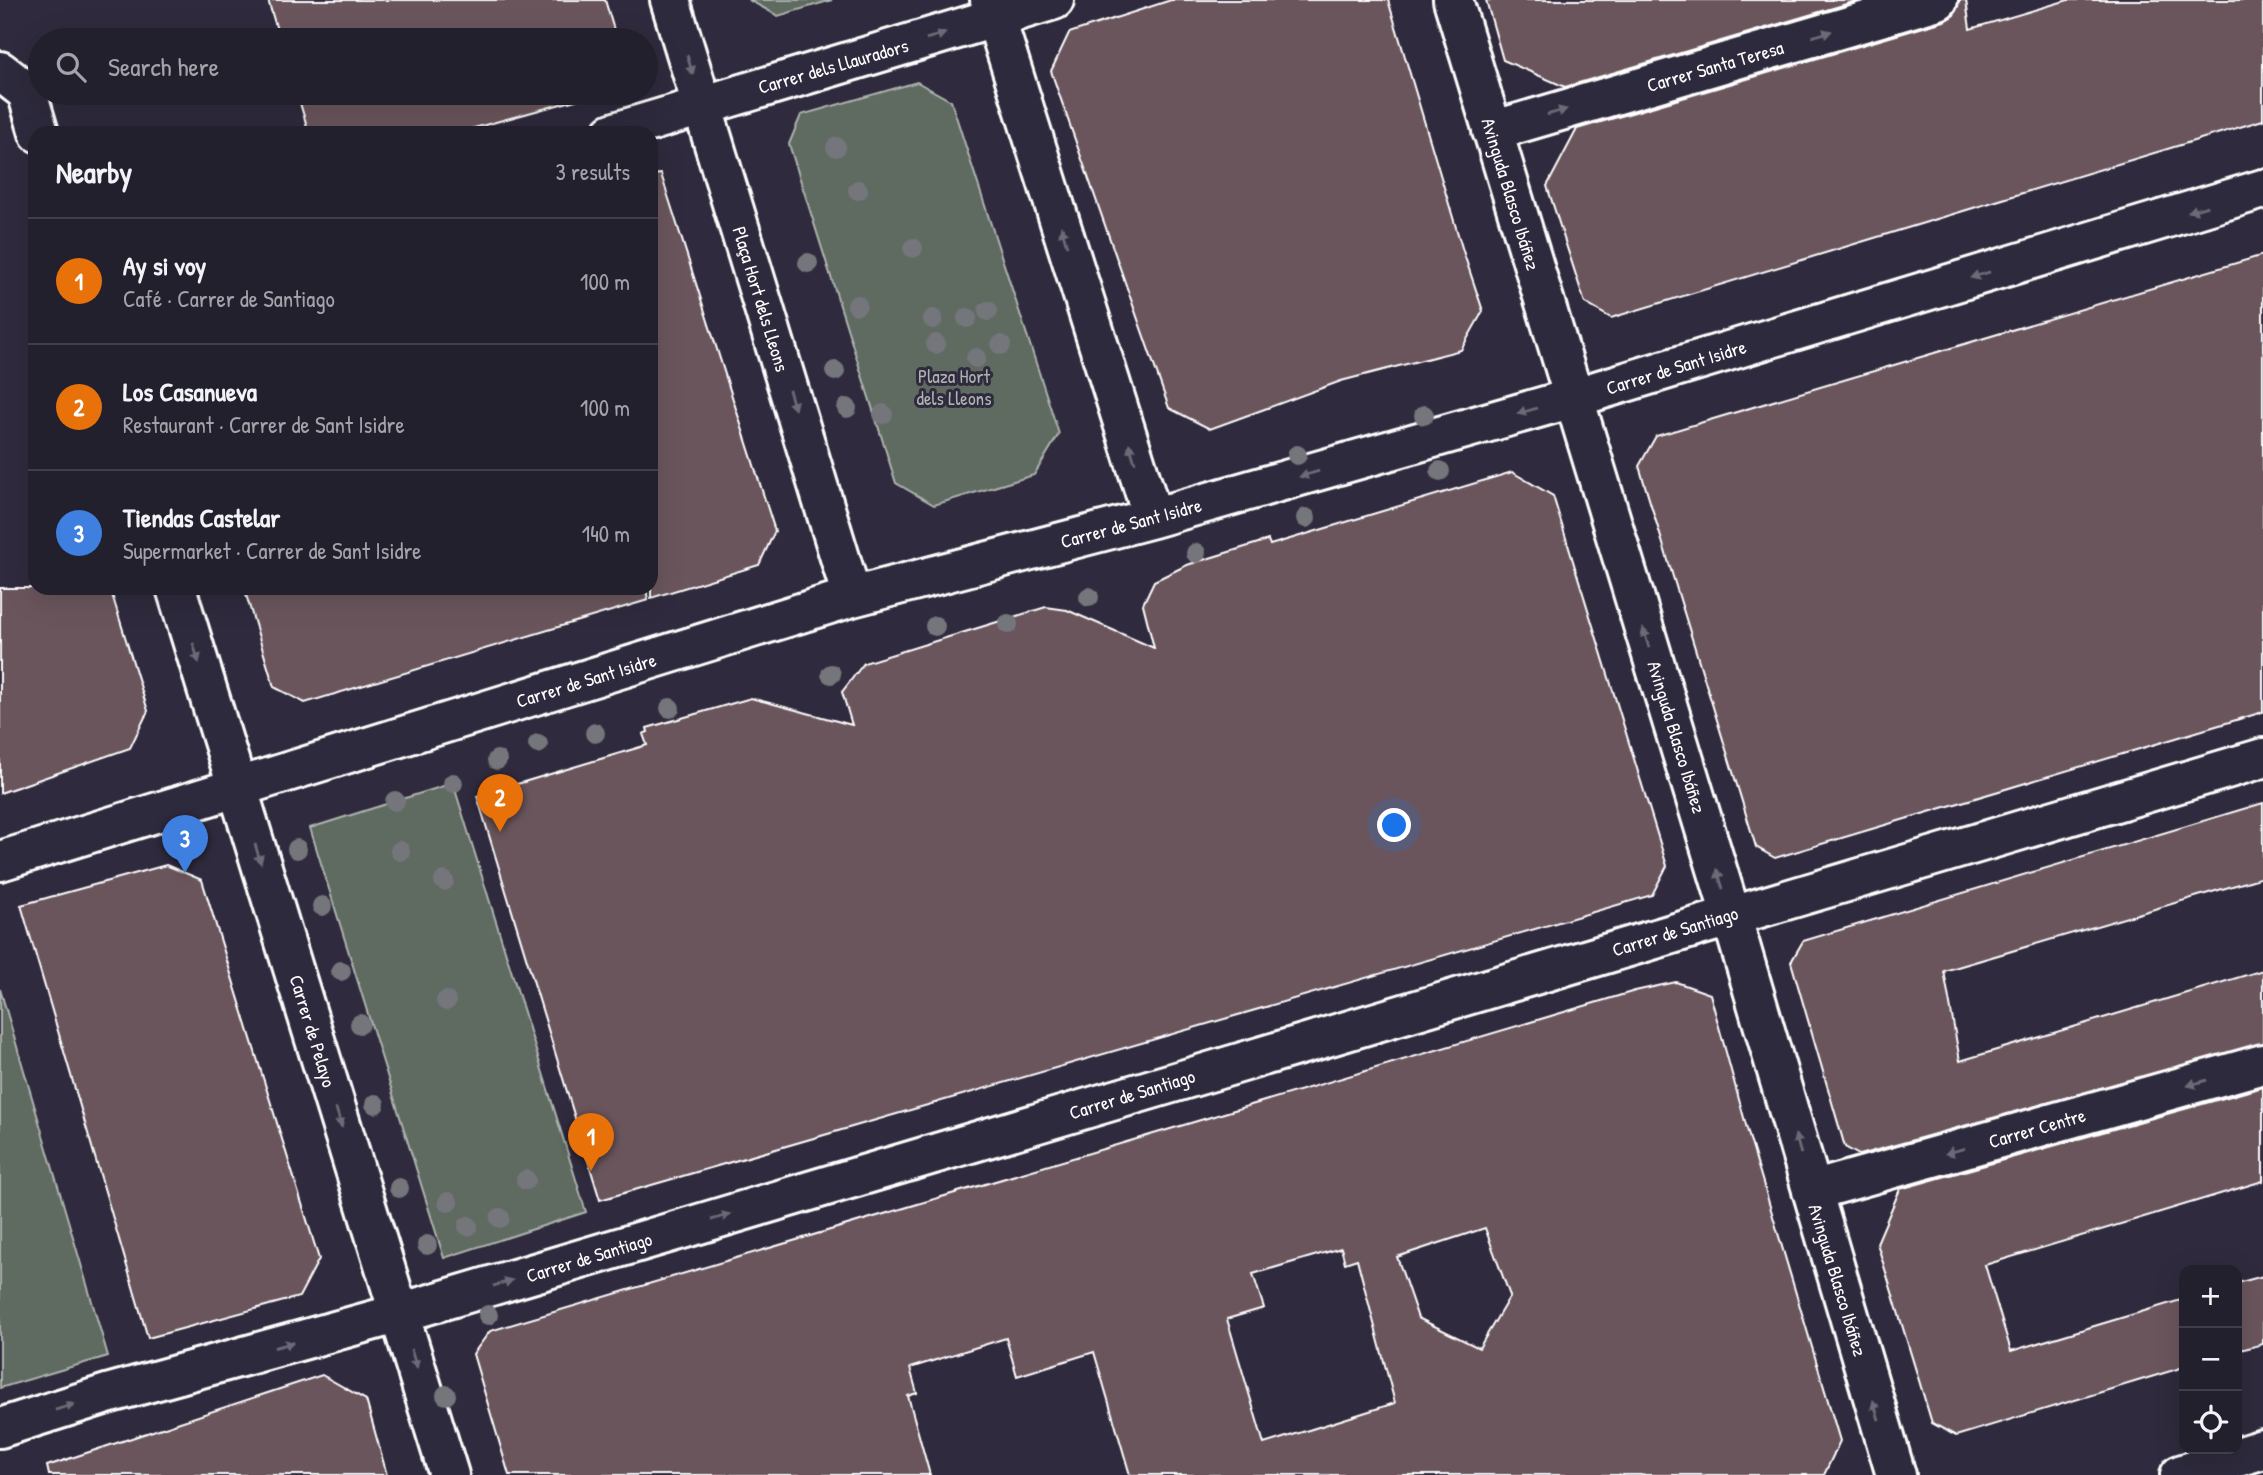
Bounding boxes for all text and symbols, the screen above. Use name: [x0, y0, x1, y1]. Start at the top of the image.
search box: [28, 28, 658, 105]
one-way arrow: [1812, 28, 1834, 39]
one-way arrow: [926, 31, 947, 41]
street label: Carrer dels Llauradors: [755, 32, 911, 100]
street label: Carrer Santa Teresa: [1644, 34, 1787, 98]
icon: search: [52, 48, 90, 86]
text: Search here: [108, 49, 219, 84]
one-way arrow: [685, 55, 695, 76]
one-way arrow: [1547, 107, 1568, 117]
street label: Avinguda Blasco Ibáñez: [1475, 115, 1547, 273]
text: Nearby: [56, 152, 132, 192]
text: 3 results: [555, 156, 630, 187]
one-way arrow: [2187, 205, 2208, 215]
street label: Plaça Hort dels Lleons: [727, 223, 795, 375]
one-way arrow: [1058, 225, 1068, 246]
text: Ay si voy: [123, 248, 206, 283]
text: 1: [75, 266, 83, 297]
text: 100 m: [580, 266, 630, 297]
one-way arrow: [1969, 270, 1990, 281]
text: Café · Carrer de Santiago: [123, 283, 335, 314]
street label: Carrer de Sant Isidre: [1603, 333, 1750, 401]
park label: Plaza Hort dels Lleons: [917, 363, 991, 411]
text: Los Casanueva: [123, 374, 257, 409]
one-way arrow: [787, 390, 798, 411]
text: 2: [74, 392, 84, 423]
text: 100 m: [580, 392, 630, 423]
one-way arrow: [1516, 406, 1538, 417]
text: Restaurant · Carrer de Sant Isidre: [123, 409, 405, 440]
one-way arrow: [1126, 442, 1137, 463]
one-way arrow: [1298, 469, 1319, 479]
street label: Carrer de Sant Isidre: [1058, 492, 1205, 554]
text: Tiendas Castelar: [123, 500, 280, 535]
text: 3: [74, 518, 84, 549]
text: 140 m: [582, 518, 630, 549]
text: Supermarket · Carrer de Sant Isidre: [123, 535, 422, 566]
one-way arrow: [1641, 627, 1651, 648]
one-way arrow: [191, 643, 202, 664]
street label: Carrer de Sant Isidre: [513, 646, 660, 714]
street label: Avinguda Blasco Ibáñez: [1641, 658, 1713, 816]
pin: 2: [477, 774, 523, 832]
your location: [1377, 808, 1411, 842]
pin: 3: [162, 815, 208, 873]
one-way arrow: [253, 843, 263, 864]
one-way arrow: [1714, 868, 1725, 889]
street label: Carrer de Santiago: [1609, 899, 1741, 962]
street label: Carrer de Pelayo: [284, 972, 342, 1091]
street label: Carrer de Santiago: [1066, 1062, 1198, 1125]
one-way arrow: [2186, 1078, 2208, 1089]
street label: Carrer Centre: [1985, 1102, 2089, 1154]
one-way arrow: [335, 1107, 345, 1128]
pin: 1: [568, 1113, 614, 1171]
one-way arrow: [1792, 1133, 1803, 1155]
one-way arrow: [1943, 1146, 1965, 1157]
street label: Avinguda Blasco Ibáñez: [1802, 1201, 1874, 1359]
one-way arrow: [710, 1212, 731, 1222]
street label: Carrer de Santiago: [523, 1225, 655, 1288]
map controls: [2179, 1265, 2242, 1454]
button: +: [2179, 1265, 2242, 1328]
one-way arrow: [492, 1277, 513, 1287]
button: −: [2179, 1328, 2242, 1391]
one-way arrow: [274, 1340, 295, 1350]
one-way arrow: [409, 1348, 419, 1369]
button: locate: [2179, 1391, 2242, 1454]
one-way arrow: [1871, 1399, 1881, 1420]
one-way arrow: [55, 1402, 76, 1412]

